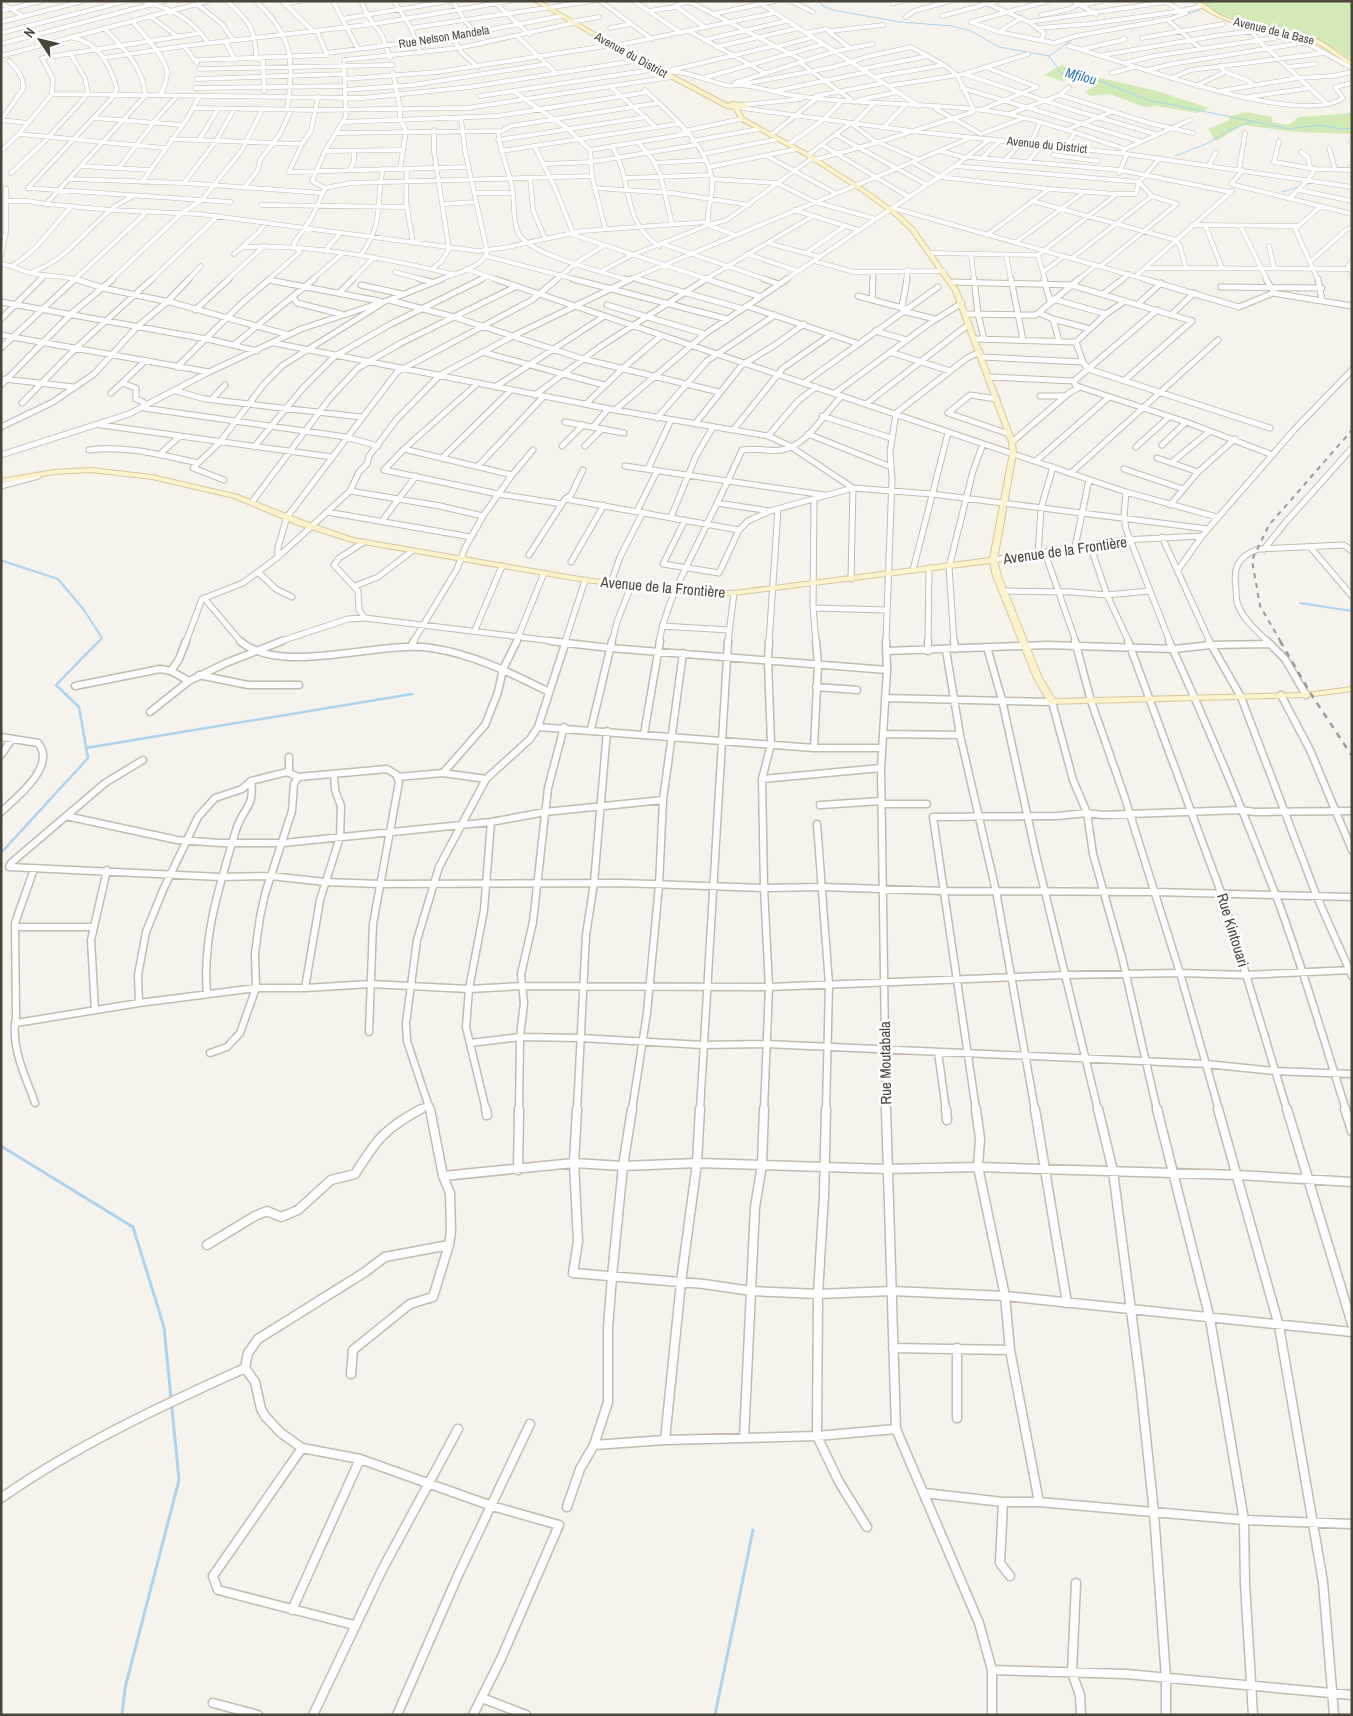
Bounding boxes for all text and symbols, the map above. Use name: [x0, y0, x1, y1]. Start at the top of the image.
street label: Avenue de la Base: [1231, 13, 1316, 49]
north arrow: [15, 15, 65, 65]
street label: Rue Nelson Mandela: [397, 22, 491, 52]
text: N: [20, 24, 39, 41]
street label: Avenue du District: [591, 28, 670, 82]
water label: Mfilou: [1064, 63, 1099, 89]
street label: Avenue du District: [1005, 133, 1088, 157]
street label: Avenue de la Frontière: [1001, 531, 1128, 569]
street label: Avenue de la Frontière: [599, 571, 726, 603]
street label: Rue Kintouari: [1212, 891, 1254, 969]
street label: Rue Moutabala: [874, 1021, 896, 1105]

